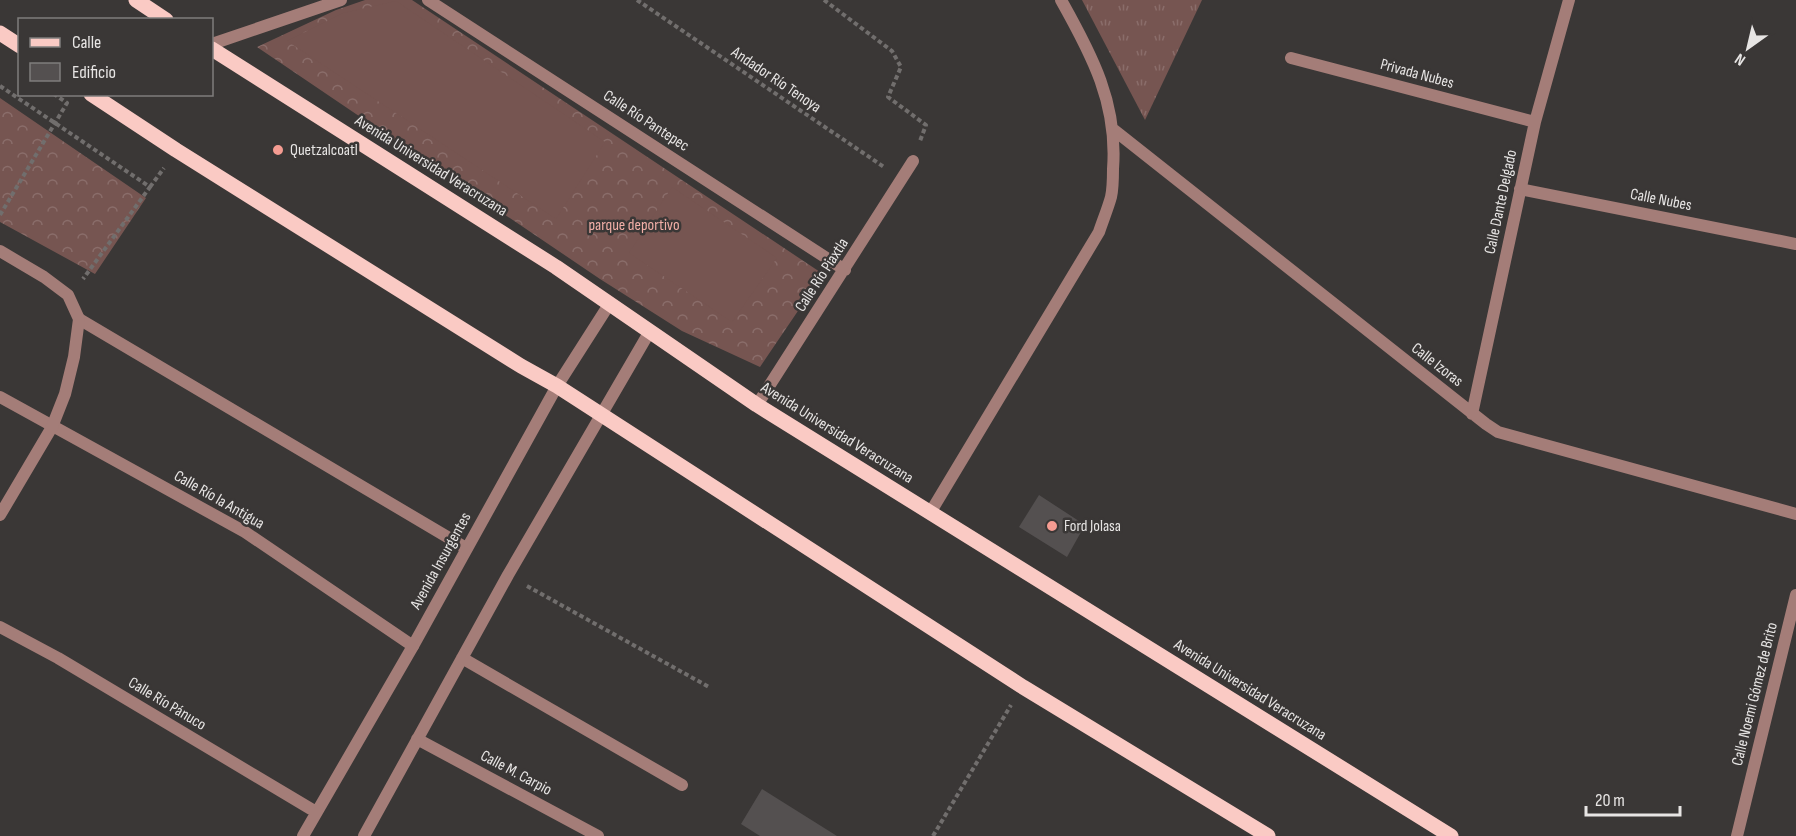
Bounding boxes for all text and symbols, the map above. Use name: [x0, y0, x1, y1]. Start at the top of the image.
legend: [18, 18, 213, 96]
north arrow: [1718, 18, 1778, 78]
text: Calle: [72, 32, 101, 53]
street label: Andador Río Tenoya: [727, 42, 824, 117]
text: N: [1732, 49, 1749, 69]
street label: Privada Nubes: [1378, 55, 1456, 93]
text: Edificio: [72, 62, 116, 83]
street label: Calle Río Pantepec: [600, 86, 692, 156]
street label: Avenida Universidad Veracruzana: [351, 111, 511, 221]
place label: Quetzalcoatl: [290, 141, 358, 160]
marker: Quetzalcoatl: [271, 143, 285, 157]
street label: Calle Dante Delgado: [1481, 148, 1521, 256]
street label: Calle Nubes: [1629, 185, 1694, 215]
park label: parque deportivo: [588, 216, 680, 235]
street label: Calle Río Piaxtla: [791, 235, 853, 315]
street label: Calle Izoras: [1407, 339, 1467, 391]
street label: Avenida Universidad Veracruzana: [757, 378, 917, 488]
street label: Calle Río la Antigua: [171, 467, 267, 533]
street label: Avenida Insurgentes: [406, 509, 476, 614]
place label: Ford Jolasa: [1064, 517, 1121, 536]
marker: Ford Jolasa: [1045, 519, 1059, 533]
street label: Calle Noemi Gómez de Brito: [1728, 620, 1782, 768]
street label: Avenida Universidad Veracruzana: [1170, 635, 1330, 745]
street label: Calle Río Pánuco: [125, 673, 209, 735]
street label: Calle M. Carpio: [477, 746, 555, 800]
scale bar: [1586, 779, 1680, 817]
text: 20 m: [1595, 790, 1625, 811]

